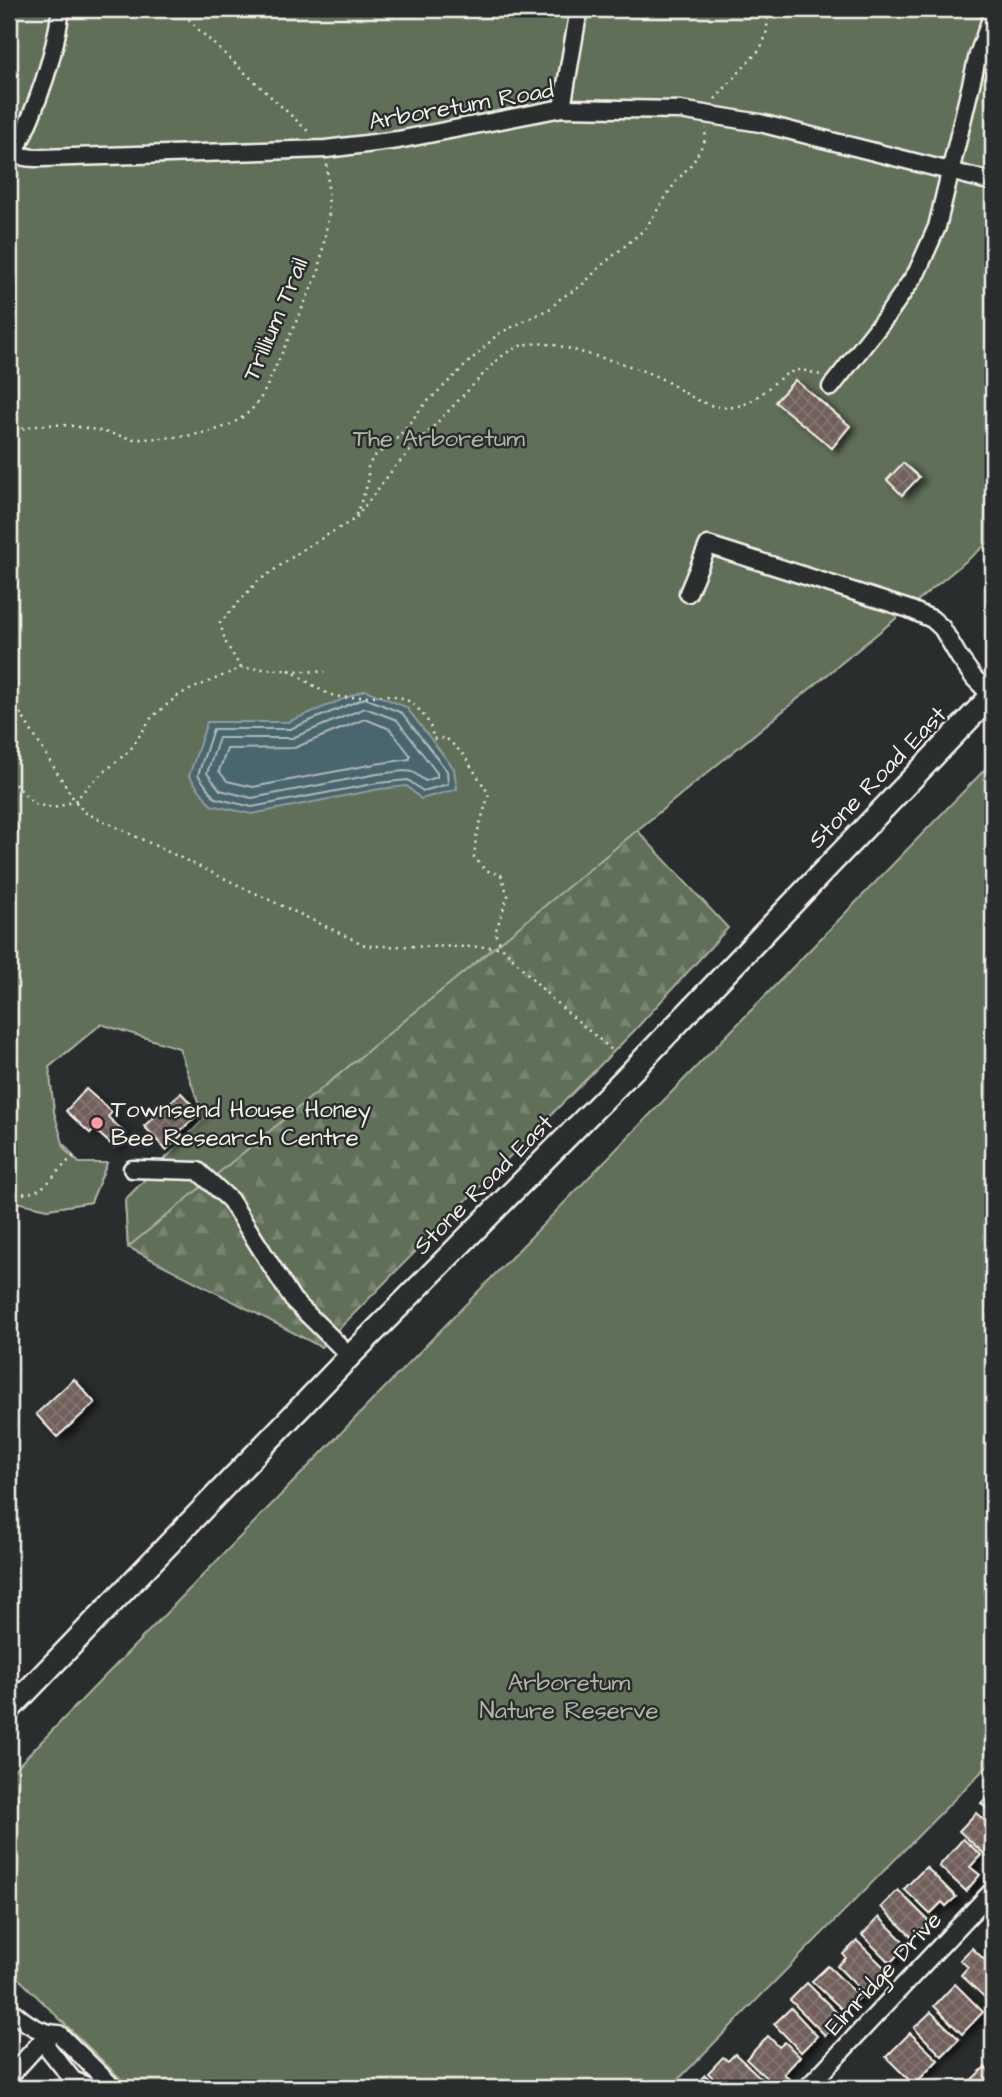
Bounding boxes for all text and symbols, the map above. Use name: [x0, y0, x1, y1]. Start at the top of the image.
street label: Arboretum Road: [366, 73, 556, 139]
street label: Trillium Trail: [235, 252, 317, 386]
park label: The Arboretum: [353, 422, 525, 456]
street label: Stone Road East: [801, 699, 955, 856]
place label: Townsend House Honey Bee Research Centre: [111, 1093, 371, 1155]
street label: Stone Road East: [406, 1107, 562, 1263]
marker: Townsend House Honey Bee Research Centre: [89, 1115, 105, 1131]
park label: Arboretum Nature Reserve: [480, 1666, 658, 1728]
street label: Elmridge Drive: [817, 1904, 951, 2044]

